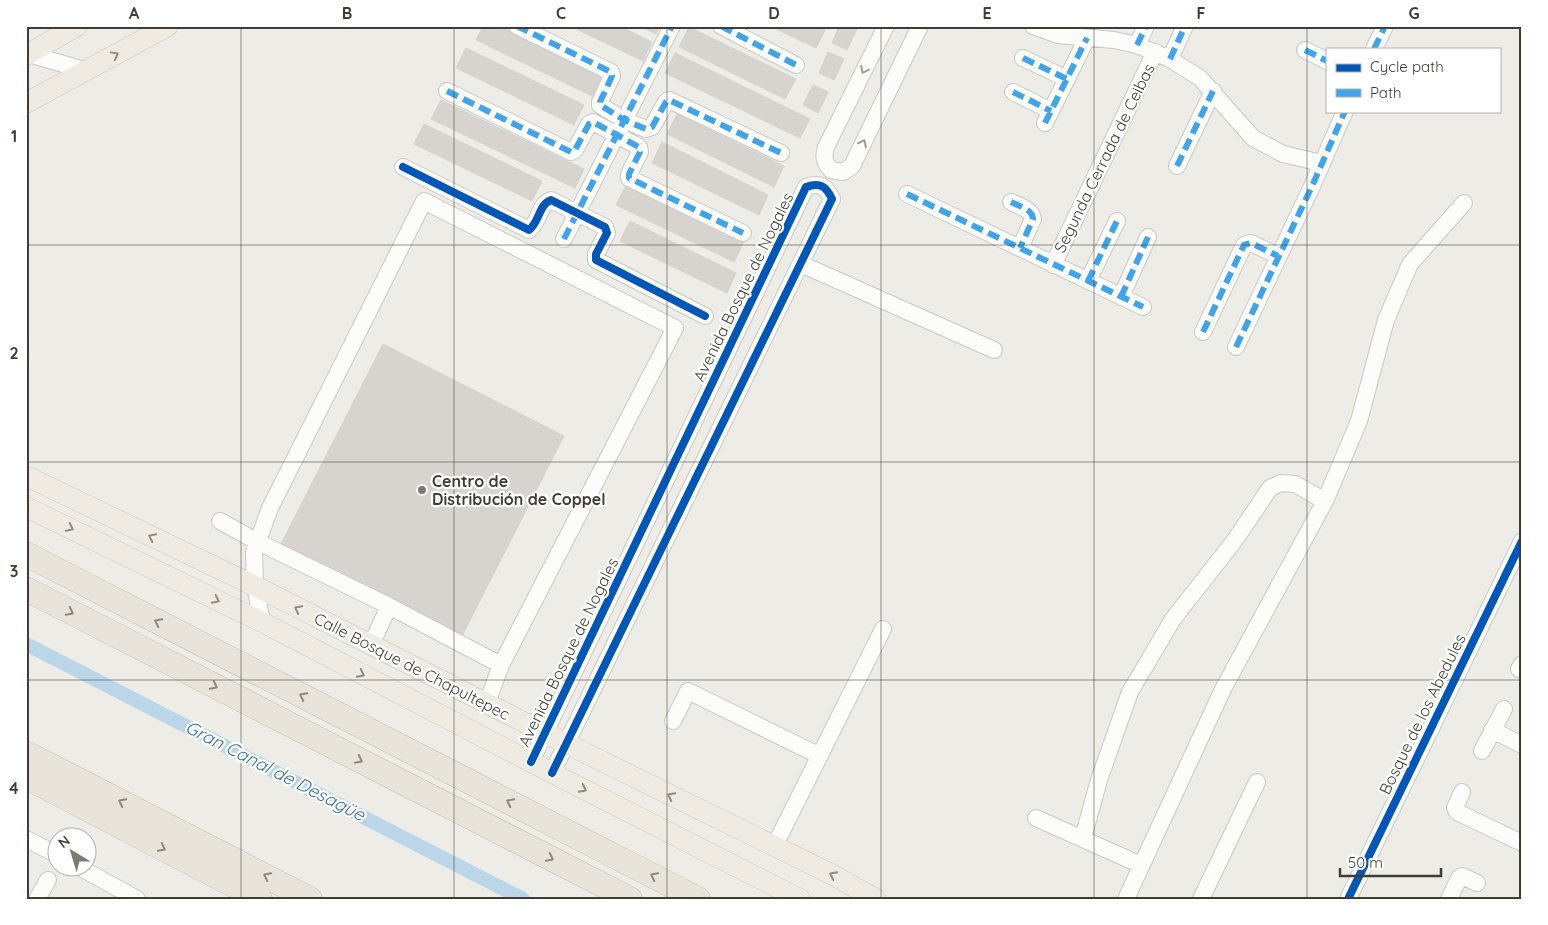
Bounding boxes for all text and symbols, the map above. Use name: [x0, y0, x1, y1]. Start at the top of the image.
text: A: [129, 3, 140, 23]
text: B: [342, 3, 352, 23]
text: C: [556, 3, 566, 23]
text: D: [768, 3, 780, 23]
text: E: [982, 3, 992, 23]
text: F: [1197, 3, 1206, 23]
text: G: [1408, 3, 1420, 23]
legend: [1326, 48, 1500, 112]
one-way arrow: [110, 51, 119, 61]
text: Cycle path: [1370, 57, 1444, 76]
street label: Segunda Cerrada de Ceibas: [1049, 60, 1159, 256]
one-way arrow: [860, 65, 870, 74]
text: Path: [1370, 83, 1402, 102]
text: 1: [11, 126, 17, 146]
one-way arrow: [857, 139, 867, 148]
street label: Avenida Bosque de Nogales: [689, 189, 797, 385]
text: 2: [9, 343, 19, 363]
place label: Centro de Distribución de Coppel: [432, 471, 606, 509]
marker: Centro de Distribución de Coppel: [416, 484, 428, 496]
one-way arrow: [65, 522, 74, 532]
one-way arrow: [149, 533, 158, 543]
street label: Avenida Bosque de Nogales: [514, 554, 622, 750]
text: 3: [10, 561, 18, 581]
one-way arrow: [211, 594, 220, 604]
one-way arrow: [294, 604, 303, 615]
one-way arrow: [64, 606, 73, 616]
street label: Calle Bosque de Chapultepec: [311, 608, 513, 724]
one-way arrow: [155, 618, 164, 628]
street label: Bosque de los Abedules: [1374, 630, 1470, 798]
one-way arrow: [355, 667, 364, 677]
one-way arrow: [209, 680, 218, 690]
one-way arrow: [299, 692, 308, 702]
water label: Gran Canal de Desagüe: [181, 715, 370, 826]
one-way arrow: [354, 754, 363, 764]
text: 4: [9, 778, 19, 798]
one-way arrow: [577, 783, 586, 793]
one-way arrow: [667, 792, 676, 802]
one-way arrow: [118, 798, 127, 808]
one-way arrow: [506, 798, 515, 808]
north arrow: [48, 828, 98, 878]
text: N: [54, 831, 74, 852]
one-way arrow: [157, 842, 166, 852]
scale bar: [1340, 845, 1442, 877]
one-way arrow: [545, 852, 554, 862]
text: 50 m: [1348, 853, 1383, 872]
one-way arrow: [829, 871, 838, 881]
one-way arrow: [263, 872, 272, 882]
one-way arrow: [650, 872, 659, 882]

